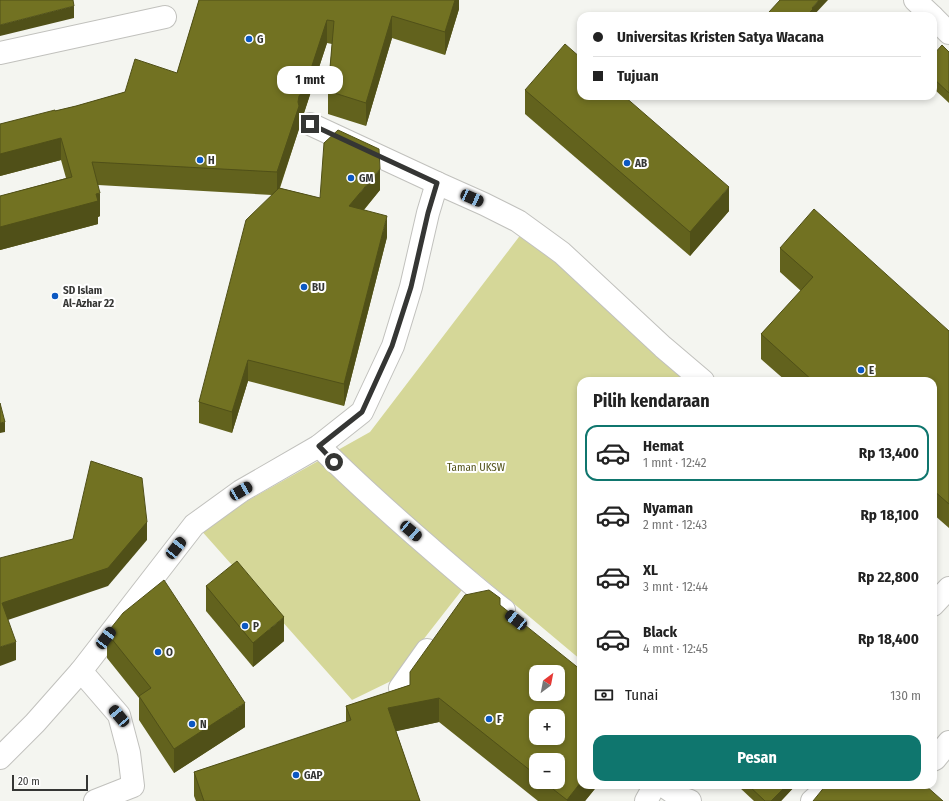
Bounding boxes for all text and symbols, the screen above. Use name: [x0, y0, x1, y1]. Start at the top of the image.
text: Universitas Kristen Satya Wacana: [617, 28, 824, 46]
place label: G: [257, 33, 264, 46]
marker: G: [244, 34, 254, 44]
callout: 1 mnt: [277, 66, 343, 94]
text: Tujuan: [617, 67, 659, 85]
text: 1 mnt: [295, 72, 325, 87]
route end: [301, 115, 319, 133]
place label: H: [208, 154, 215, 167]
marker: H: [195, 155, 205, 165]
place label: AB: [634, 157, 647, 170]
marker: AB: [622, 158, 632, 168]
place label: GM: [359, 172, 373, 185]
marker: GM: [346, 173, 356, 183]
car: [459, 188, 485, 208]
place label: BU: [312, 281, 325, 294]
marker: BU: [299, 282, 309, 292]
place label: SD Islam Al-Azhar 22: [62, 284, 114, 310]
marker: SD Islam Al-Azhar 22: [50, 291, 60, 301]
place label: E: [869, 364, 874, 377]
marker: E: [856, 365, 866, 375]
text: Pilih kendaraan: [593, 390, 710, 412]
icon: car: [595, 435, 631, 471]
text: Hemat: [643, 437, 684, 455]
text: Rp 13,400: [859, 444, 919, 462]
route start: [325, 453, 343, 471]
text: 1 mnt · 12:42: [643, 455, 706, 470]
park label: Taman UKSW: [447, 461, 505, 474]
car: [228, 480, 254, 502]
icon: car: [595, 497, 631, 533]
text: Nyaman: [643, 499, 693, 517]
text: Rp 18,100: [860, 506, 919, 524]
text: 2 mnt · 12:43: [643, 517, 707, 532]
car: [398, 519, 424, 543]
car: [164, 535, 188, 561]
icon: car: [595, 559, 631, 595]
text: XL: [643, 561, 658, 579]
text: Rp 22,800: [858, 568, 919, 586]
text: 3 mnt · 12:44: [643, 579, 708, 594]
car: [503, 608, 529, 632]
place label: P: [253, 620, 259, 633]
marker: P: [240, 621, 250, 631]
icon: car: [595, 621, 631, 657]
text: Black: [643, 623, 677, 641]
car: [94, 625, 118, 651]
text: Rp 18,400: [858, 630, 919, 648]
text: 4 mnt · 12:45: [643, 641, 708, 656]
place label: O: [166, 646, 173, 659]
marker: O: [153, 647, 163, 657]
north arrow: [529, 665, 565, 701]
map controls: [529, 665, 565, 789]
icon: cash: [593, 684, 615, 706]
text: Tunai: [625, 686, 658, 704]
text: 130 m: [890, 688, 921, 703]
car: [107, 703, 131, 729]
button: +: [529, 709, 565, 745]
place label: F: [497, 713, 502, 726]
marker: F: [484, 714, 494, 724]
place label: N: [200, 718, 207, 731]
marker: N: [187, 719, 197, 729]
button: Pesan: [593, 735, 921, 781]
button: −: [529, 753, 565, 789]
place label: GAP: [304, 769, 322, 782]
marker: GAP: [291, 770, 301, 780]
scale bar: [12, 773, 88, 792]
text: 20 m: [18, 775, 40, 788]

